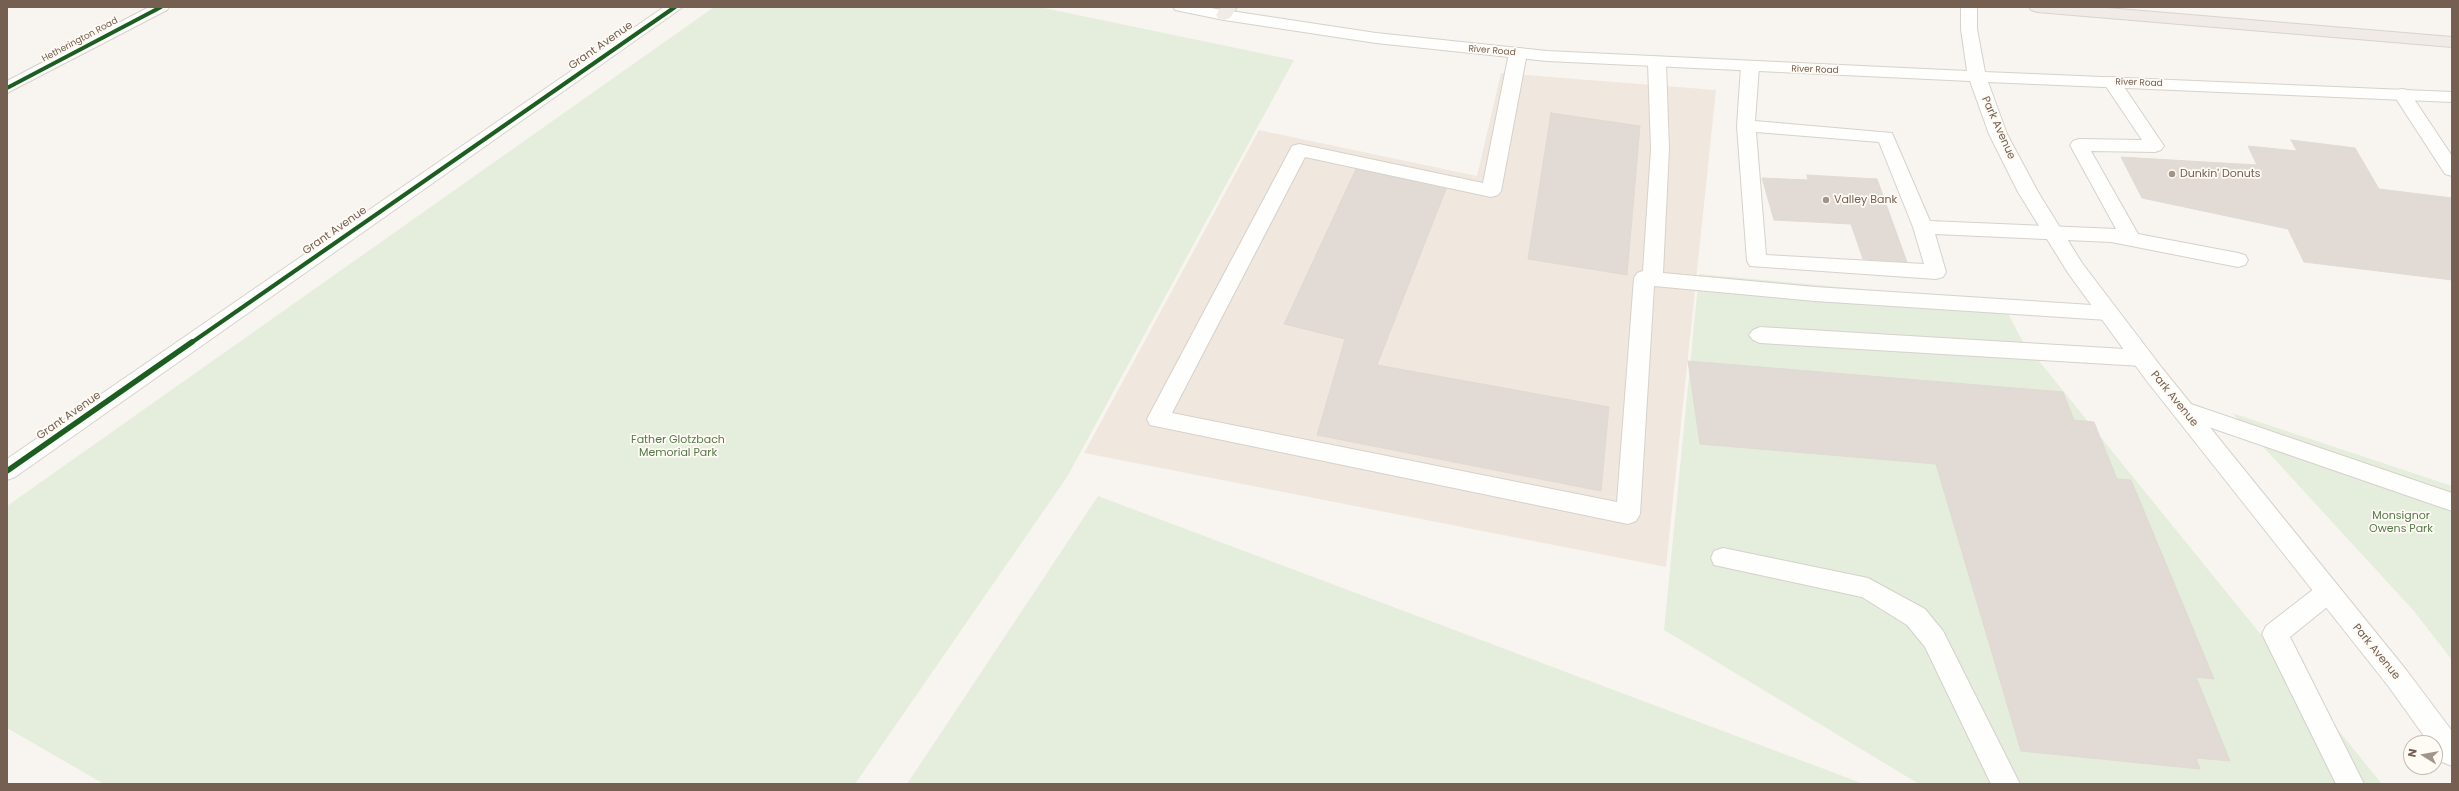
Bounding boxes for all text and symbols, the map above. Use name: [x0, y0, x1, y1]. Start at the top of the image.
street label: Hetherington Road: [40, 15, 120, 65]
street label: Grant Avenue: [566, 19, 636, 73]
street label: River Road: [1468, 44, 1516, 58]
street label: River Road: [1791, 64, 1839, 76]
street label: River Road: [2115, 77, 2163, 89]
street label: Park Avenue: [1978, 94, 2018, 162]
place label: Dunkin' Donuts: [2180, 167, 2261, 181]
marker: Dunkin' Donuts: [2167, 169, 2177, 179]
place label: Valley Bank: [1834, 193, 1897, 207]
marker: Valley Bank: [1821, 195, 1831, 205]
street label: Grant Avenue: [300, 204, 370, 258]
street label: Park Avenue: [2148, 368, 2200, 430]
street label: Grant Avenue: [34, 389, 104, 443]
park label: Father Glotzbach Memorial Park: [631, 433, 725, 459]
park label: Monsignor Owens Park: [2369, 509, 2433, 535]
street label: Park Avenue: [2350, 621, 2402, 683]
north arrow: [2403, 735, 2443, 775]
text: N: [2404, 747, 2421, 758]

